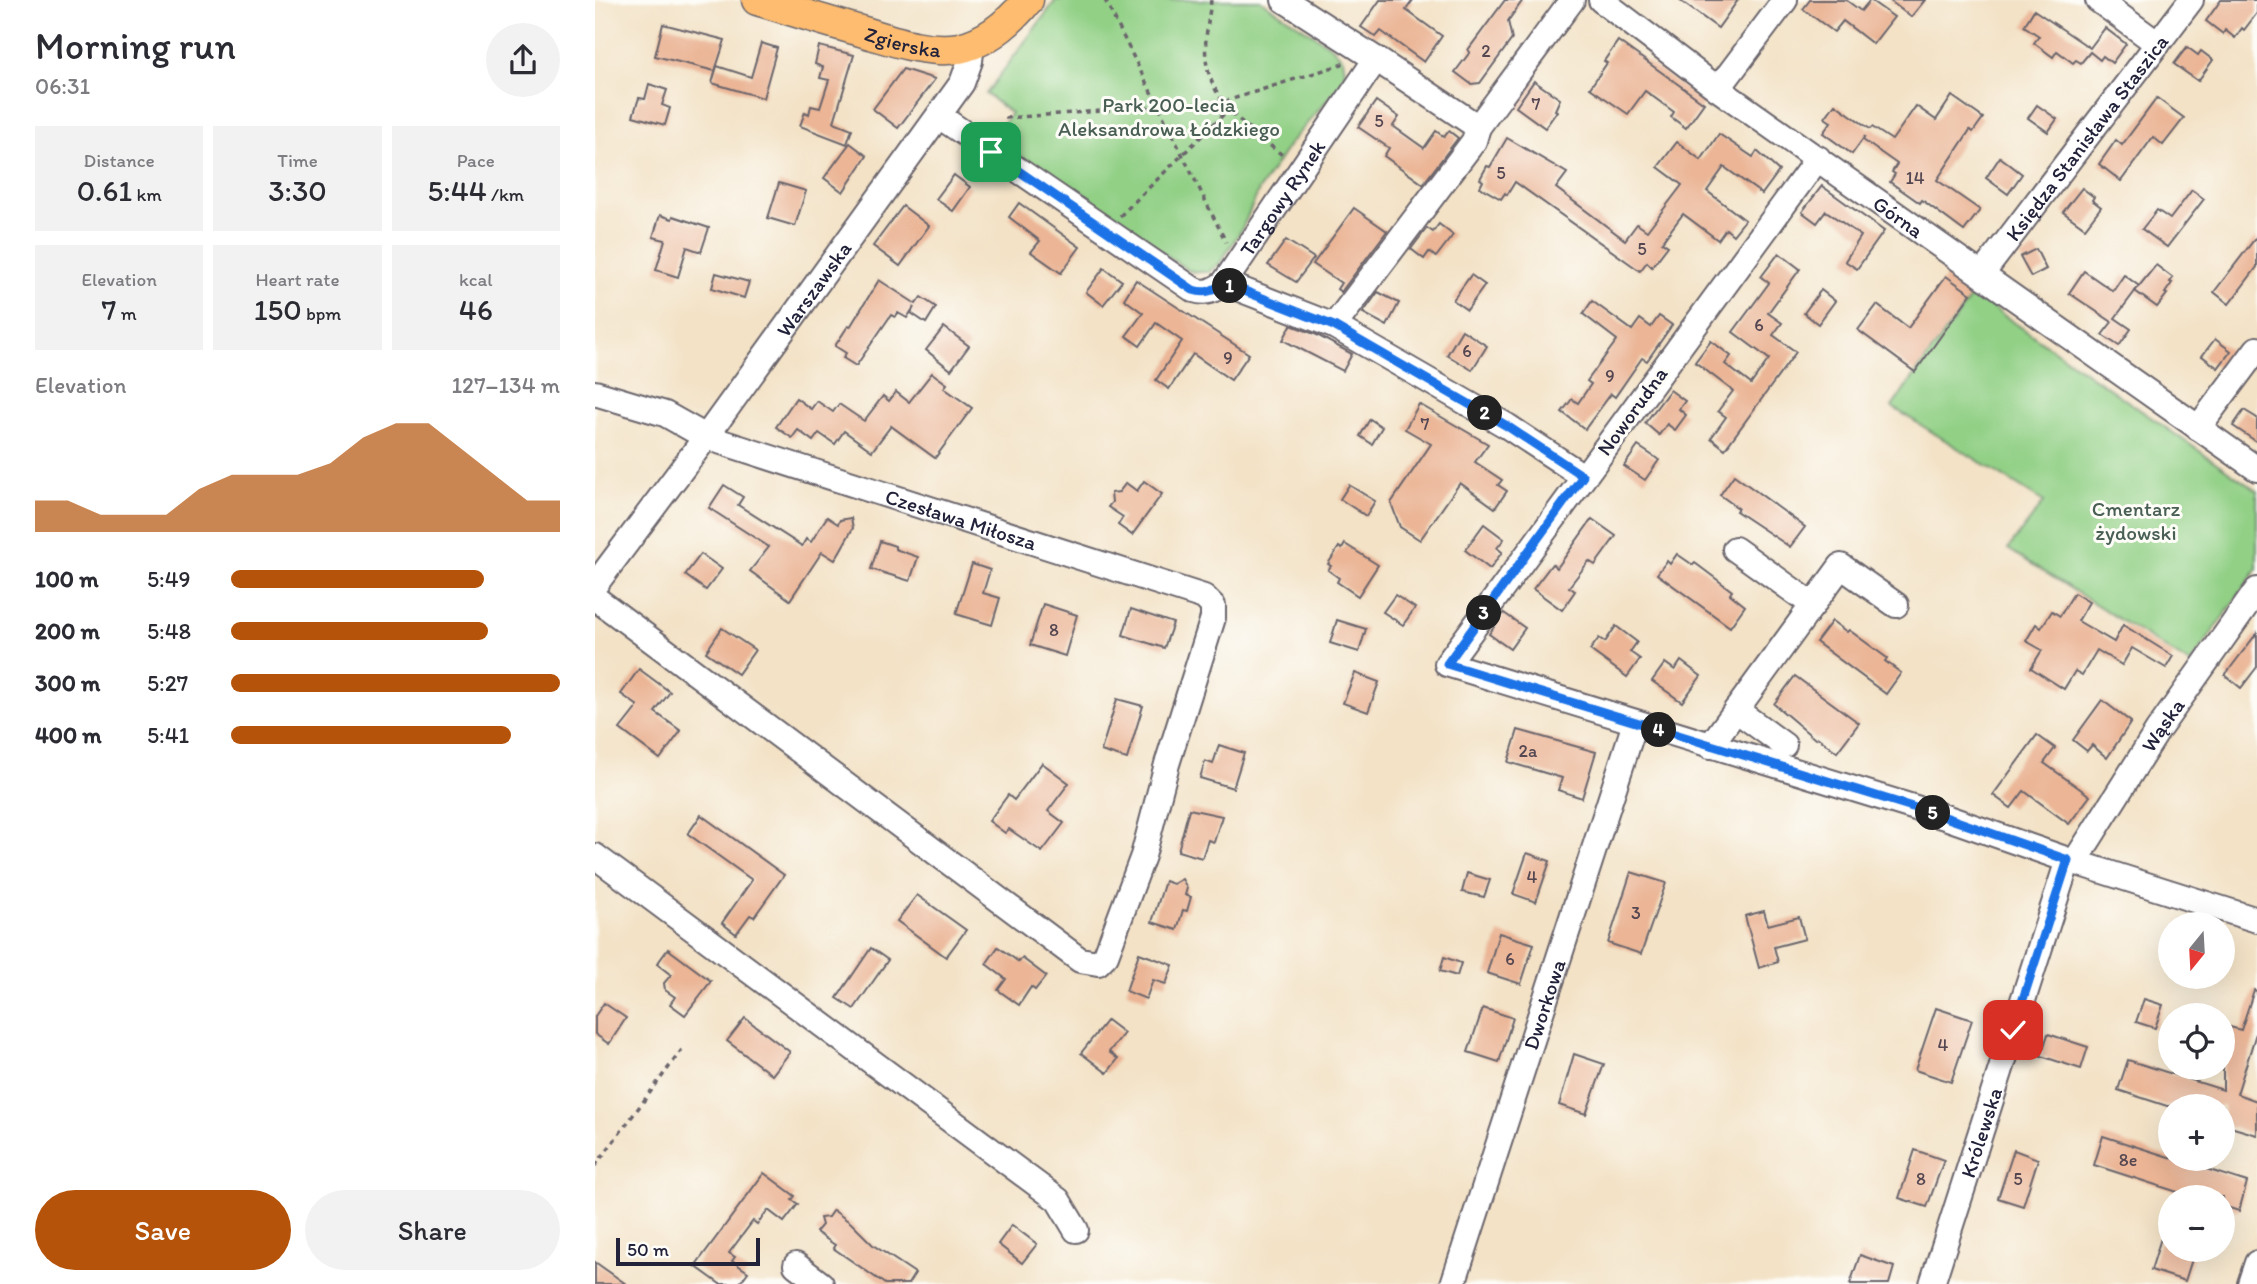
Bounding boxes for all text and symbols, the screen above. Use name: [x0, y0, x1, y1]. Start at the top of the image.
street label: Zgierska: [862, 20, 942, 62]
text: Morning run: [35, 23, 236, 69]
button: share: [486, 23, 560, 97]
street label: Księdza Stanisława Staszica: [2000, 29, 2173, 245]
house number: 2: [1481, 40, 1491, 62]
text: 06:31: [35, 72, 90, 100]
park label: Park 200-lecia Aleksandrowa Łódzkiego: [1058, 92, 1280, 141]
house number: 7: [1532, 93, 1541, 115]
house number: 5: [1374, 110, 1384, 132]
pin: [961, 122, 1021, 182]
icon: arrive: [972, 133, 1010, 171]
street label: Targowy Rynek: [1234, 135, 1330, 261]
text: Distance: [84, 149, 155, 172]
text: Time: [277, 149, 318, 172]
text: Pace: [457, 149, 495, 172]
house number: 5: [1496, 162, 1506, 184]
house number: 14: [1905, 167, 1925, 189]
text: 0.61: [77, 172, 132, 209]
text: 3:30: [268, 172, 327, 209]
text: 5:44: [428, 172, 487, 209]
text: km: [132, 183, 162, 206]
text: /km: [487, 183, 524, 206]
street label: Górna: [1869, 190, 1929, 243]
street label: Warszawska: [770, 236, 856, 341]
house number: 5: [1637, 238, 1647, 260]
text: Elevation: [81, 268, 157, 291]
text: Heart rate: [255, 268, 340, 291]
text: kcal: [459, 268, 493, 291]
pin: 1: [1213, 268, 1247, 304]
text: 1: [1225, 274, 1234, 297]
text: 7: [102, 291, 116, 328]
text: 150: [254, 291, 302, 328]
text: 46: [459, 291, 493, 328]
text: m: [116, 302, 137, 325]
text: bpm: [302, 302, 341, 325]
house number: 6: [1754, 314, 1764, 336]
house number: 6: [1462, 340, 1472, 362]
house number: 9: [1223, 347, 1233, 369]
street label: Noworudna: [1591, 362, 1673, 460]
house number: 9: [1605, 365, 1615, 387]
text: Elevation: [35, 371, 126, 399]
text: 127–134 m: [451, 371, 560, 399]
pin: 2: [1467, 396, 1503, 430]
text: 2: [1480, 401, 1490, 424]
house number: 7: [1421, 413, 1430, 435]
street label: Czesława Miłosza: [882, 483, 1040, 555]
park label: Cmentarz żydowski: [2092, 496, 2181, 545]
text: 100 m: [35, 565, 99, 593]
text: 5:49: [147, 565, 191, 593]
pin: 3: [1467, 596, 1501, 630]
text: 3: [1478, 601, 1489, 624]
text: 200 m: [35, 617, 100, 645]
text: 5:48: [147, 617, 191, 645]
house number: 8: [1049, 619, 1059, 641]
text: 300 m: [35, 669, 100, 697]
text: 5:27: [147, 669, 188, 697]
street label: Wąska: [2135, 693, 2189, 756]
pin: 4: [1641, 712, 1677, 748]
text: 4: [1653, 718, 1664, 741]
text: 400 m: [35, 721, 102, 749]
text: 5:41: [147, 721, 189, 749]
house number: 2a: [1519, 740, 1538, 762]
pin: 5: [1915, 796, 1951, 830]
text: 5: [1928, 801, 1937, 824]
house number: 4: [1527, 866, 1538, 888]
house number: 3: [1631, 902, 1641, 924]
north arrow: [2158, 912, 2235, 989]
map controls: [2158, 912, 2235, 1262]
house number: 6: [1505, 948, 1515, 970]
street label: Dworkowa: [1517, 956, 1570, 1053]
pin: [1983, 1000, 2043, 1060]
button: locate: [2158, 1003, 2235, 1080]
icon: check: [1994, 1011, 2032, 1049]
house number: 4: [1938, 1034, 1949, 1056]
street label: Królewska: [1954, 1084, 2007, 1181]
button: +: [2158, 1094, 2235, 1171]
house number: 8e: [2119, 1149, 2137, 1171]
house number: 8: [1916, 1168, 1926, 1190]
house number: 5: [2013, 1168, 2023, 1190]
button: −: [2158, 1185, 2235, 1262]
button: Save: [35, 1190, 291, 1270]
button: Share: [305, 1190, 560, 1270]
scale bar: [616, 1235, 759, 1267]
text: 50 m: [627, 1238, 669, 1261]

